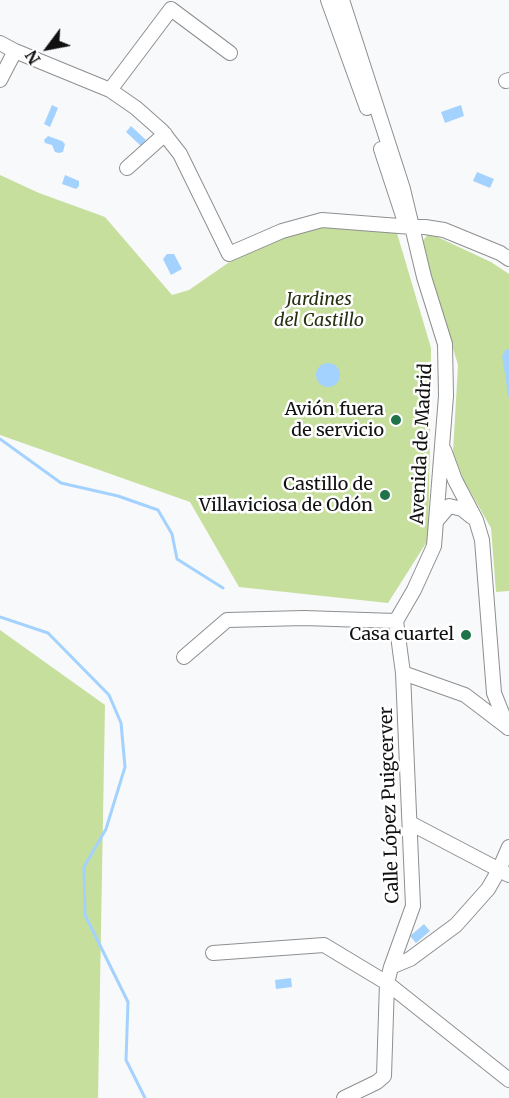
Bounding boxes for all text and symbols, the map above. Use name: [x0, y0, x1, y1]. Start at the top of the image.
north arrow: [18, 18, 78, 78]
text: N: [21, 47, 45, 68]
park label: Jardines del Castillo: [274, 289, 364, 332]
street label: Avenida de Madrid: [407, 363, 437, 525]
place label: Avión fuera de servicio: [285, 399, 384, 442]
marker: Avión fuera de servicio: [389, 413, 403, 427]
place label: Castillo de Villaviciosa de Odón: [199, 474, 373, 516]
marker: Castillo de Villaviciosa de Odón: [378, 488, 392, 502]
place label: Casa cuartel: [350, 624, 454, 646]
marker: Casa cuartel: [459, 628, 473, 642]
street label: Calle López Puigcerver: [376, 706, 404, 904]

